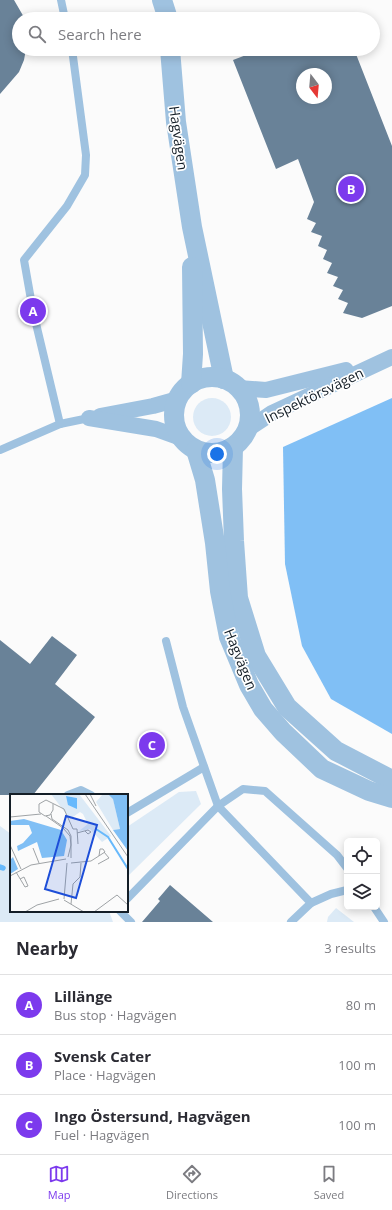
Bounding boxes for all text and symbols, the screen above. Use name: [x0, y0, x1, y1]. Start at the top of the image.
search box: [12, 12, 380, 56]
icon: search: [26, 23, 48, 45]
text: Search here: [58, 24, 142, 44]
north arrow: [296, 68, 332, 104]
street label: Hagvägen: [165, 105, 193, 171]
pin: B: [338, 174, 364, 204]
pin: A: [20, 296, 46, 326]
street label: Inspektörsvägen: [261, 363, 367, 427]
your location: [207, 444, 227, 464]
street label: Hagvägen: [220, 626, 262, 692]
pin: C: [139, 730, 165, 760]
inset map: [10, 794, 128, 912]
map controls: [344, 838, 380, 910]
button: locate: [344, 838, 380, 874]
button: layers: [344, 874, 380, 910]
text: Nearby: [16, 937, 78, 960]
text: 3 results: [324, 939, 376, 957]
text: Lillänge: [54, 986, 112, 1006]
text: A: [25, 996, 33, 1014]
text: 80 m: [346, 996, 376, 1014]
text: Bus stop · Hagvägen: [54, 1006, 177, 1024]
text: Svensk Cater: [54, 1046, 151, 1066]
text: B: [25, 1056, 33, 1074]
text: 100 m: [338, 1056, 376, 1074]
text: Place · Hagvägen: [54, 1066, 156, 1084]
text: Ingo Östersund, Hagvägen: [54, 1106, 251, 1126]
text: C: [25, 1116, 33, 1134]
text: 100 m: [338, 1116, 376, 1134]
text: Fuel · Hagvägen: [54, 1126, 149, 1144]
tab: Map: [48, 1163, 71, 1202]
tab: Directions: [166, 1163, 218, 1202]
tab: Saved: [314, 1163, 344, 1202]

